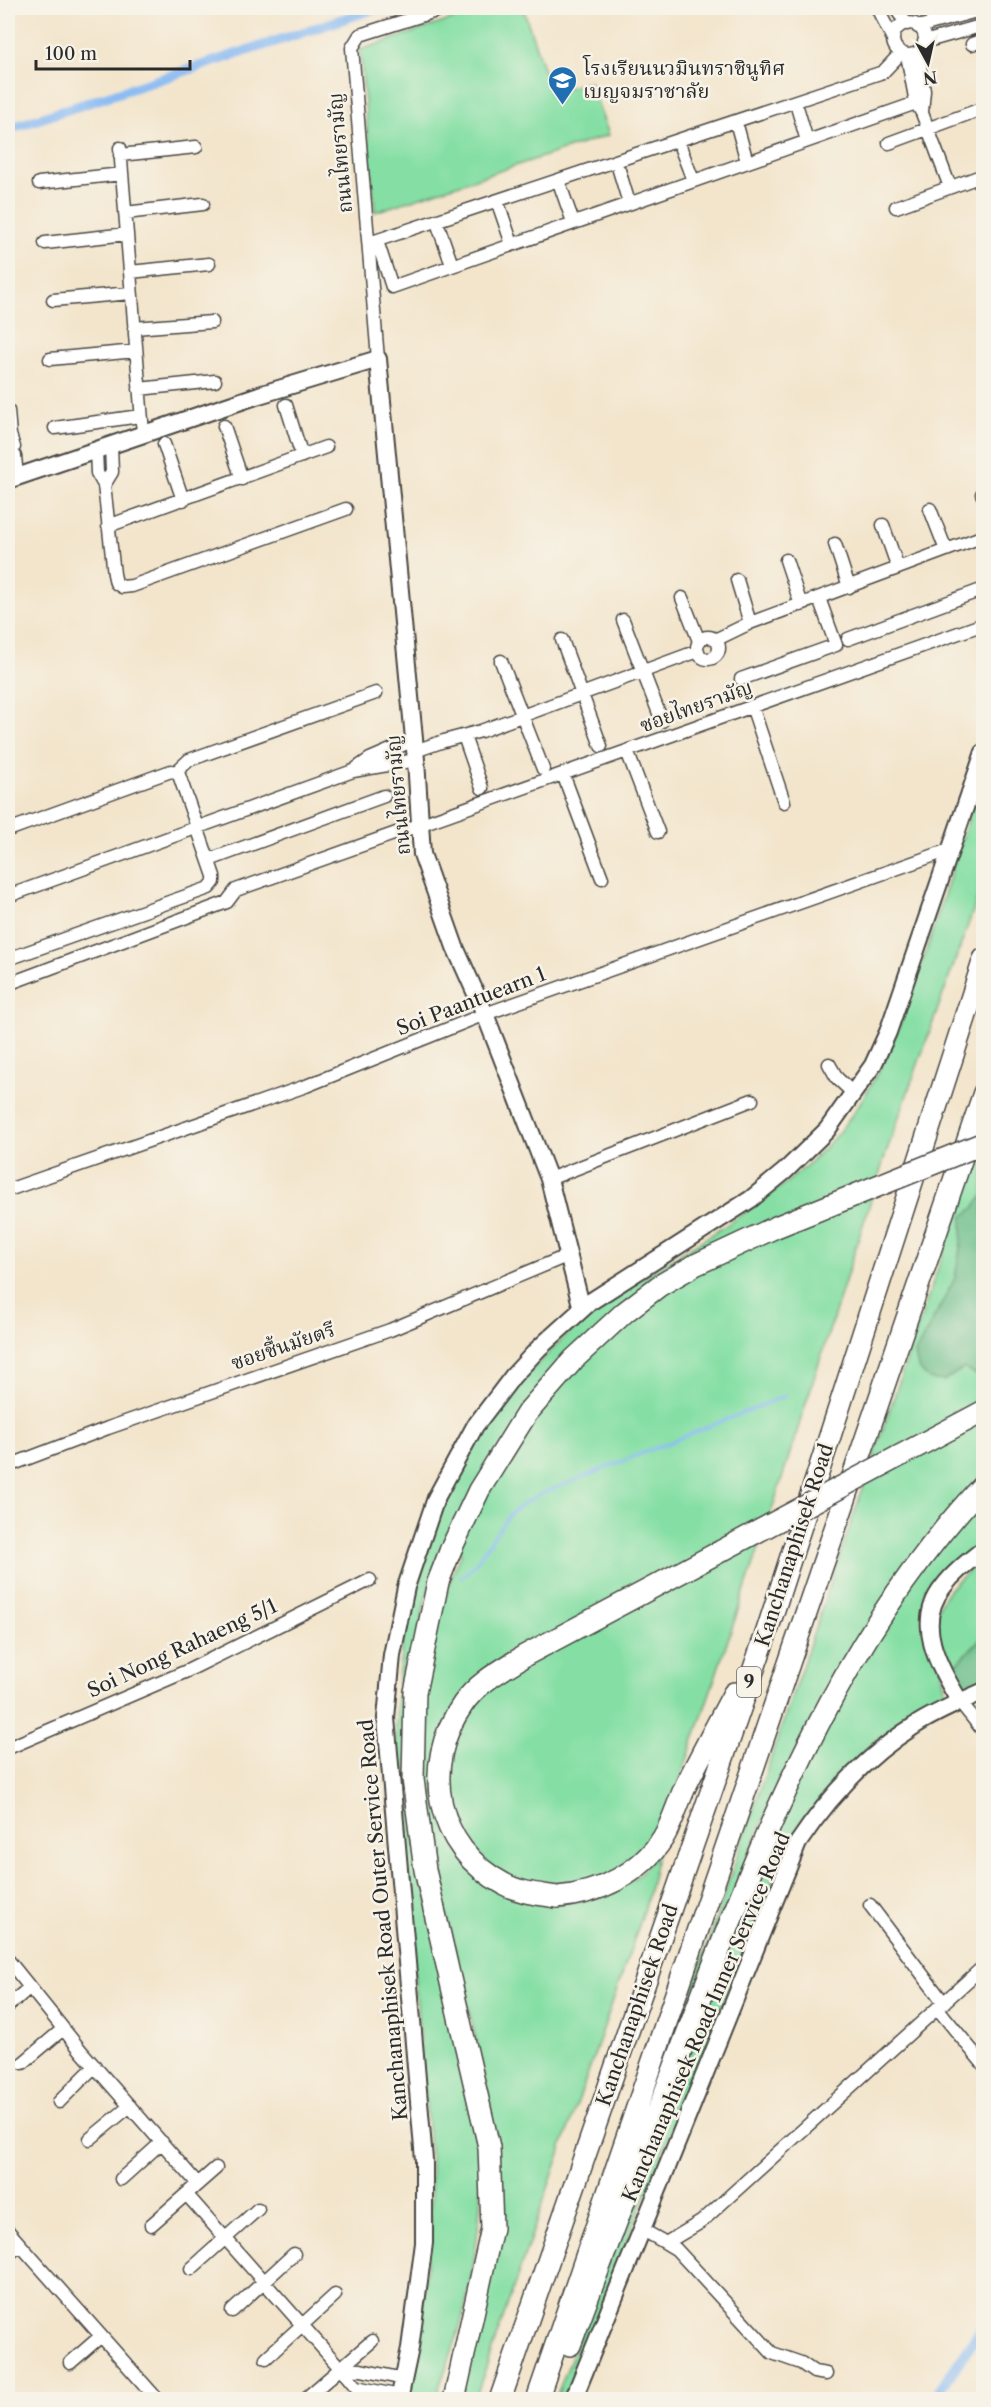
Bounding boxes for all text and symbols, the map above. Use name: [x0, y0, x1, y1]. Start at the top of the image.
scale bar: [36, 33, 190, 71]
north arrow: [898, 33, 958, 93]
text: 100 m: [45, 43, 97, 65]
place label: โรงเรียนนวมินทราชินูทิศ เบญจมราชาลัย: [582, 54, 785, 103]
school or university icon: โรงเรียนนวมินทราชินูทิศ เบญจมราชาลัย: [546, 64, 578, 106]
text: N: [922, 67, 938, 89]
street label: ถนนไทยรามัญ: [322, 92, 357, 214]
street label: ซอยไทยรามัญ: [636, 674, 756, 737]
street label: ถนนไทยรามัญ: [380, 734, 415, 856]
street label: Soi Paantuearn 1: [393, 961, 550, 1041]
street label: ซอยชื้นมัยตรี: [227, 1314, 338, 1375]
street label: Kanchanaphisek Road: [750, 1440, 838, 1650]
street label: Soi Nong Rahaeng 5/1: [83, 1593, 281, 1703]
road number: 9: [737, 1667, 761, 1697]
street label: Kanchanaphisek Road Outer Service Road: [353, 1718, 413, 2122]
street label: Kanchanaphisek Road Inner Service Road: [617, 1828, 795, 2206]
street label: Kanchanaphisek Road: [591, 1901, 683, 2109]

